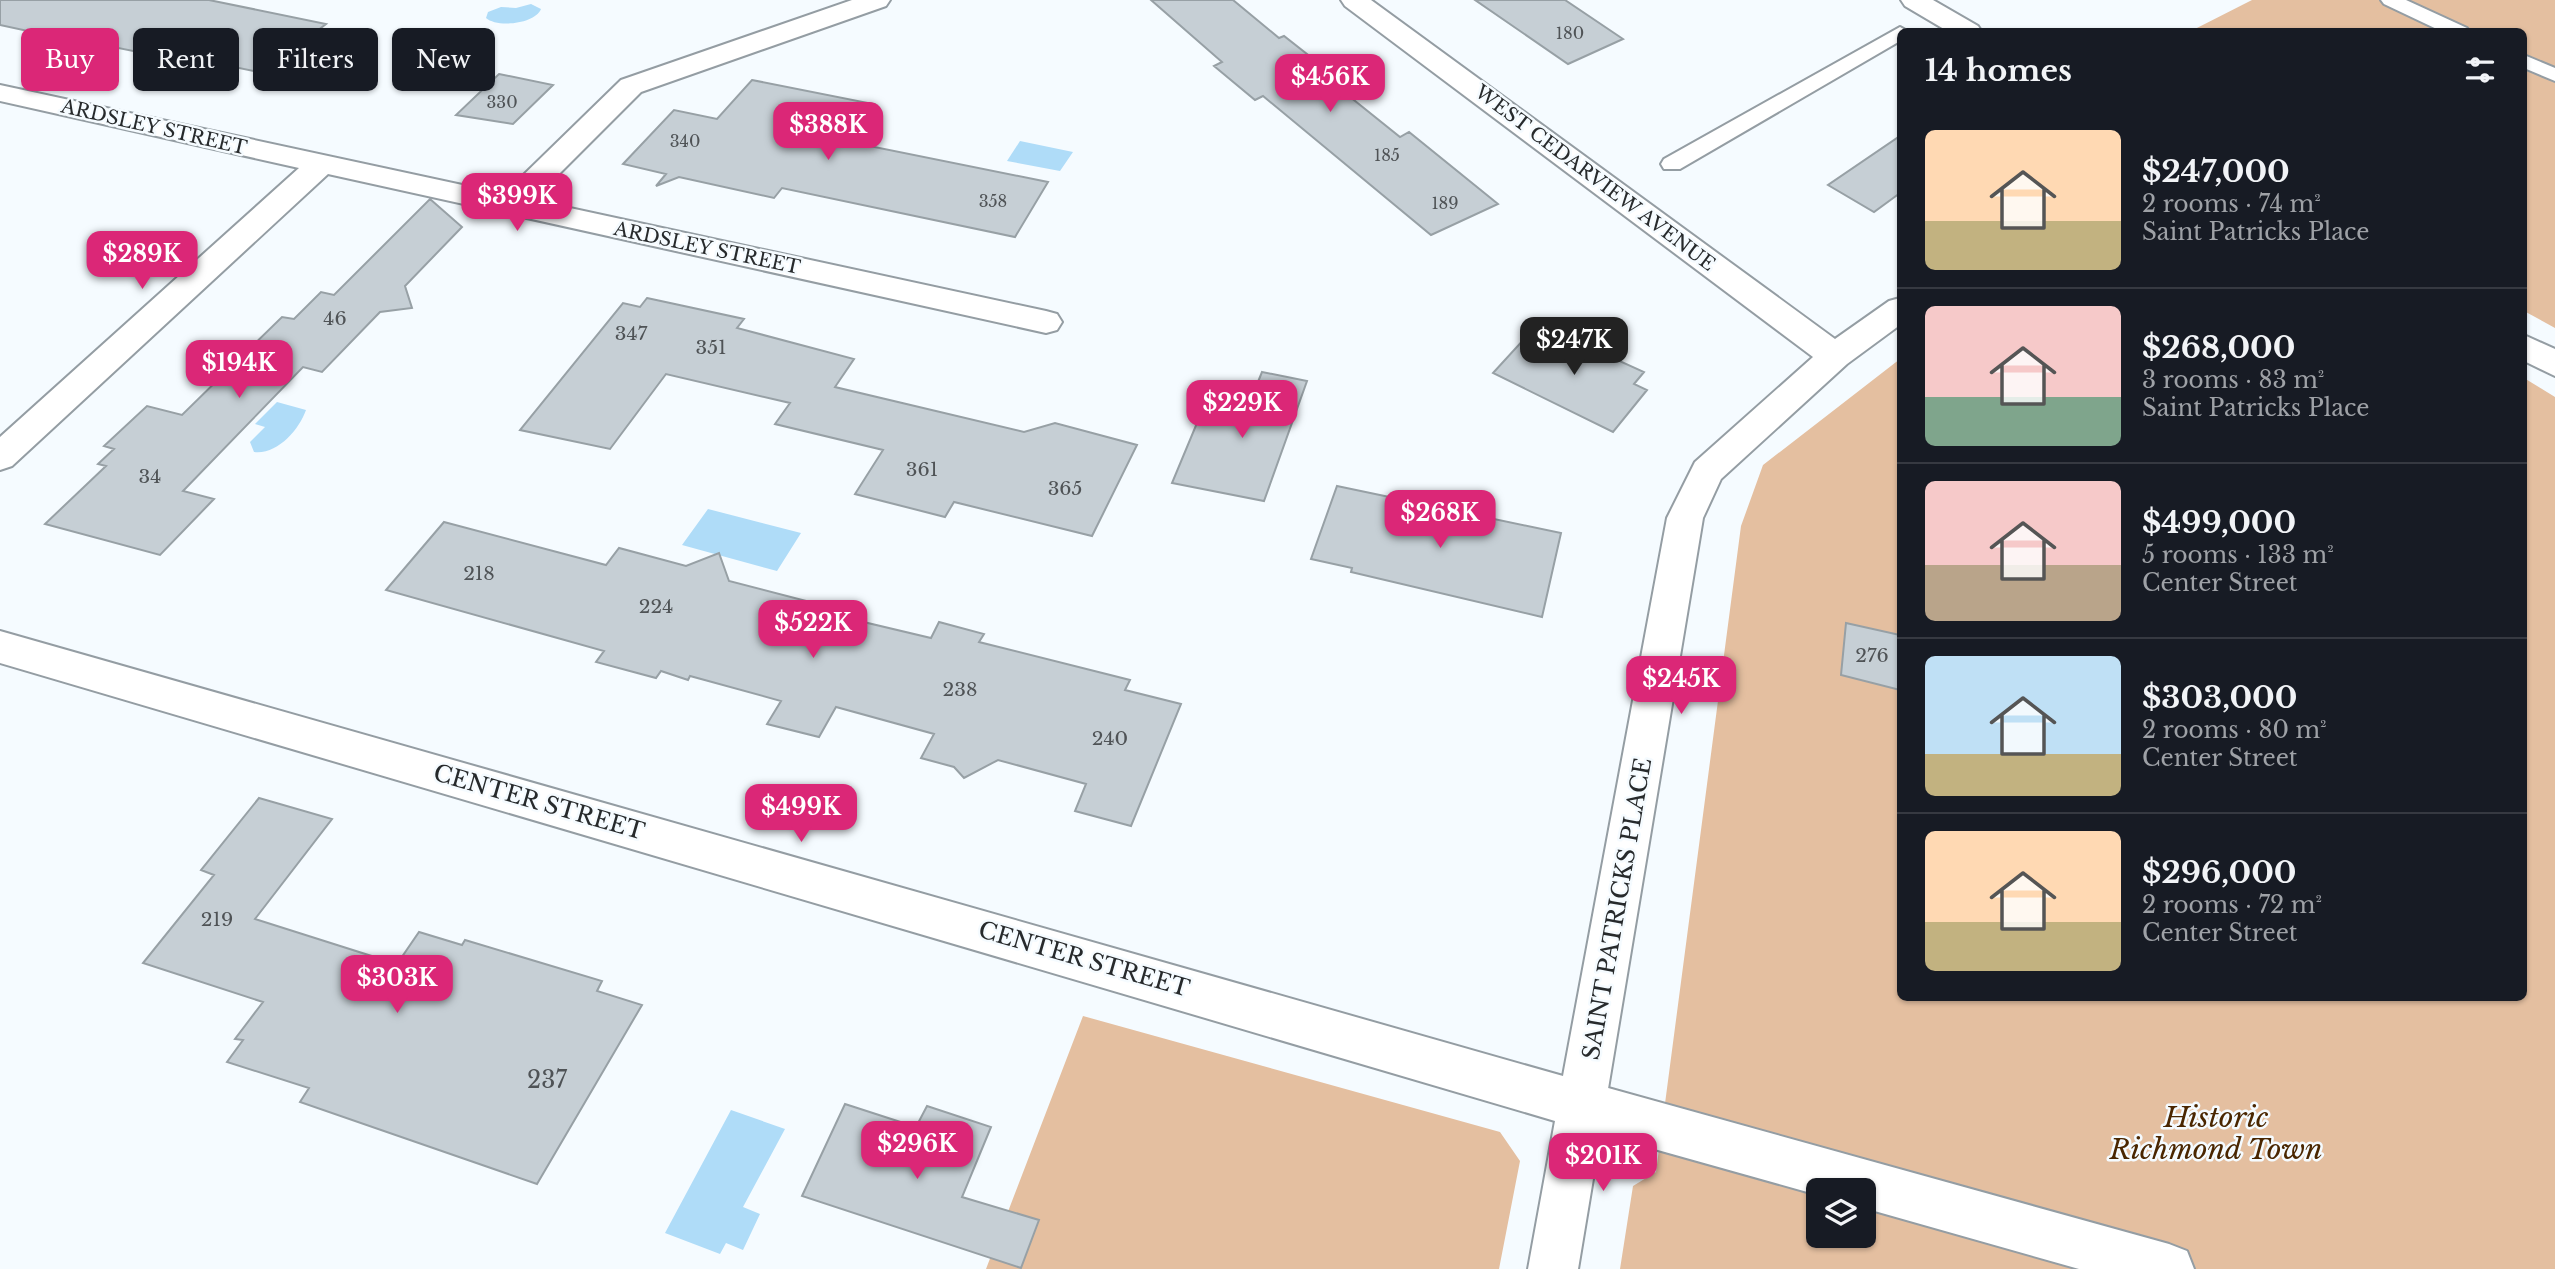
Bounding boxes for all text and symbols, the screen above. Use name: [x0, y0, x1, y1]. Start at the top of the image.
house number: 180: [1556, 23, 1584, 43]
chip: Buy: [21, 28, 119, 91]
chip: Rent: [133, 28, 239, 91]
chip: Filters: [253, 28, 378, 91]
chip: New: [392, 28, 495, 91]
icon: filters: [2461, 51, 2499, 89]
text: 14 homes: [1925, 52, 2072, 89]
pin: $456K: [1281, 54, 1379, 114]
text: $456K: [1291, 63, 1369, 91]
street label: WEST CEDARVIEW AVENUE: [1470, 80, 1720, 276]
house number: 330: [486, 92, 518, 112]
street label: ARDSLEY STREET: [58, 94, 249, 160]
pin: $388K: [779, 102, 877, 162]
text: $388K: [789, 111, 867, 139]
house number: 340: [670, 131, 700, 151]
house number: 185: [1374, 145, 1400, 165]
text: $247,000: [2142, 153, 2290, 190]
icon: home: [1981, 158, 2065, 242]
pin: $399K: [468, 174, 566, 233]
text: $399K: [477, 182, 557, 210]
text: 2 rooms · 74 m²: [2142, 190, 2321, 218]
house number: 358: [979, 191, 1007, 211]
house number: 189: [1431, 193, 1459, 213]
street label: ARDSLEY STREET: [611, 217, 802, 279]
text: Saint Patricks Place: [2142, 218, 2369, 246]
pin: $289K: [93, 232, 191, 291]
text: $289K: [103, 240, 181, 268]
house number: 46: [323, 307, 347, 330]
pin: $247K: [1525, 318, 1623, 377]
house number: 347: [615, 322, 648, 345]
text: $247K: [1536, 326, 1612, 354]
text: $268,000: [2142, 329, 2295, 366]
icon: home: [1981, 334, 2065, 418]
house number: 351: [696, 336, 726, 359]
pin: $194K: [190, 340, 288, 400]
text: $194K: [202, 349, 276, 377]
text: 3 rooms · 83 m²: [2142, 366, 2324, 394]
pin: $229K: [1193, 380, 1291, 440]
text: $229K: [1202, 389, 1282, 417]
text: Saint Patricks Place: [2142, 394, 2369, 422]
house number: 361: [906, 458, 938, 481]
house number: 34: [139, 465, 161, 488]
house number: 365: [1048, 477, 1082, 500]
pin: $268K: [1391, 490, 1489, 550]
text: $268K: [1401, 499, 1479, 527]
text: $499,000: [2142, 504, 2296, 541]
icon: home: [1981, 509, 2065, 593]
text: 5 rooms · 133 m²: [2142, 541, 2334, 569]
house number: 218: [463, 562, 495, 585]
text: Center Street: [2142, 569, 2298, 597]
house number: 224: [639, 595, 673, 618]
pin: $522K: [764, 600, 862, 660]
text: $522K: [774, 609, 852, 637]
house number: 276: [1855, 644, 1889, 667]
pin: $245K: [1632, 656, 1730, 716]
text: $245K: [1642, 665, 1720, 693]
house number: 238: [943, 678, 977, 701]
text: $303,000: [2142, 679, 2297, 716]
icon: home: [1981, 684, 2065, 768]
text: 2 rooms · 80 m²: [2142, 716, 2327, 744]
house number: 240: [1092, 727, 1128, 750]
text: Center Street: [2142, 744, 2298, 772]
street label: SAINT PATRICKS PLACE: [1577, 756, 1657, 1062]
street label: CENTER STREET: [430, 758, 648, 846]
pin: $499K: [752, 784, 850, 844]
text: $499K: [761, 793, 841, 821]
text: $296,000: [2142, 854, 2297, 891]
icon: home: [1981, 859, 2065, 943]
text: 2 rooms · 72 m²: [2142, 891, 2322, 919]
house number: 219: [201, 908, 233, 931]
street label: CENTER STREET: [975, 915, 1193, 1003]
text: Center Street: [2142, 919, 2298, 947]
pin: $303K: [348, 956, 446, 1015]
text: $303K: [357, 964, 437, 992]
house number: 237: [527, 1066, 567, 1094]
park label: Historic Richmond Town: [2108, 1100, 2323, 1167]
pin: $296K: [868, 1122, 966, 1181]
text: $296K: [877, 1130, 957, 1158]
pin: $201K: [1554, 1134, 1652, 1193]
text: $201K: [1565, 1142, 1641, 1170]
map controls: [1806, 1178, 1876, 1248]
button: layers: [1806, 1178, 1876, 1248]

